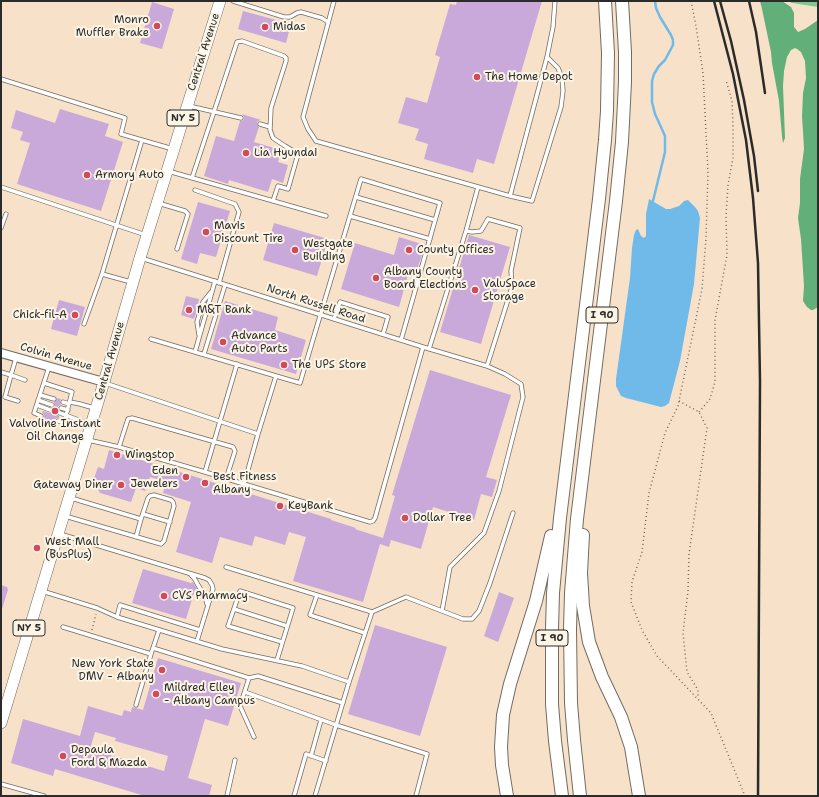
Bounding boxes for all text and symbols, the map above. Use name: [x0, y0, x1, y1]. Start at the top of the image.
street label: Central Avenue: [185, 11, 223, 93]
place label: Monro Muffler Brake: [76, 13, 149, 39]
place label: Midas: [273, 20, 306, 34]
marker: Monro Muffler Brake: [152, 21, 162, 31]
marker: Midas: [260, 22, 270, 32]
place label: The Home Depot: [485, 70, 573, 84]
marker: The Home Depot: [472, 72, 482, 82]
road number: NY 5: [167, 110, 199, 126]
place label: Lia Hyundai: [254, 146, 317, 160]
marker: Lia Hyundai: [241, 148, 251, 158]
place label: Armory Auto: [95, 168, 164, 182]
marker: Armory Auto: [82, 170, 92, 180]
place label: Mavis Discount Tire: [214, 219, 283, 245]
marker: Mavis Discount Tire: [201, 227, 211, 237]
place label: Westgate Building: [303, 237, 353, 263]
place label: County Offices: [417, 243, 494, 257]
marker: Westgate Building: [290, 245, 300, 255]
marker: County Offices: [404, 245, 414, 255]
place label: Albany County Board Elections: [384, 265, 467, 291]
marker: Albany County Board Elections: [371, 273, 381, 283]
place label: ValuSpace Storage: [483, 277, 536, 303]
street label: North Russell Road: [265, 282, 367, 326]
marker: ValuSpace Storage: [470, 285, 480, 295]
place label: M&T Bank: [197, 303, 251, 317]
marker: M&T Bank: [184, 305, 194, 315]
road number: I 90: [586, 307, 618, 323]
place label: Chick-fil-A: [13, 308, 67, 322]
marker: Chick-fil-A: [70, 310, 80, 320]
street label: Central Avenue: [92, 320, 128, 402]
place label: Advance Auto Parts: [231, 329, 288, 355]
marker: Advance Auto Parts: [218, 337, 228, 347]
street label: Colvin Avenue: [18, 340, 94, 374]
place label: The UPS Store: [292, 358, 367, 372]
marker: The UPS Store: [279, 360, 289, 370]
marker: Valvoline Instant Oil Change: [50, 406, 60, 416]
place label: Valvoline Instant Oil Change: [9, 417, 101, 443]
place label: Wingstop: [125, 448, 174, 462]
marker: Wingstop: [112, 450, 122, 460]
place label: Eden Jewelers: [130, 464, 178, 490]
place label: Best Fitness Albany: [213, 470, 276, 496]
marker: Eden Jewelers: [181, 472, 191, 482]
place label: Gateway Diner: [33, 478, 113, 492]
marker: Best Fitness Albany: [200, 478, 210, 488]
marker: Gateway Diner: [116, 480, 126, 490]
place label: KeyBank: [288, 499, 333, 513]
marker: KeyBank: [275, 501, 285, 511]
place label: Dollar Tree: [413, 511, 472, 525]
marker: Dollar Tree: [400, 513, 410, 523]
place label: West Mall (BusPlus): [45, 535, 99, 561]
marker: West Mall (BusPlus): [32, 543, 42, 553]
place label: CVS Pharmacy: [172, 589, 248, 603]
marker: CVS Pharmacy: [159, 591, 169, 601]
road number: NY 5: [13, 620, 45, 636]
road number: I 90: [536, 630, 568, 646]
place label: New York State DMV - Albany: [71, 657, 154, 683]
marker: New York State DMV - Albany: [157, 665, 167, 675]
place label: Mildred Elley - Albany Campus: [164, 681, 255, 707]
marker: Mildred Elley - Albany Campus: [151, 689, 161, 699]
place label: Depaula Ford & Mazda: [71, 743, 147, 769]
marker: Depaula Ford & Mazda: [58, 751, 68, 761]

